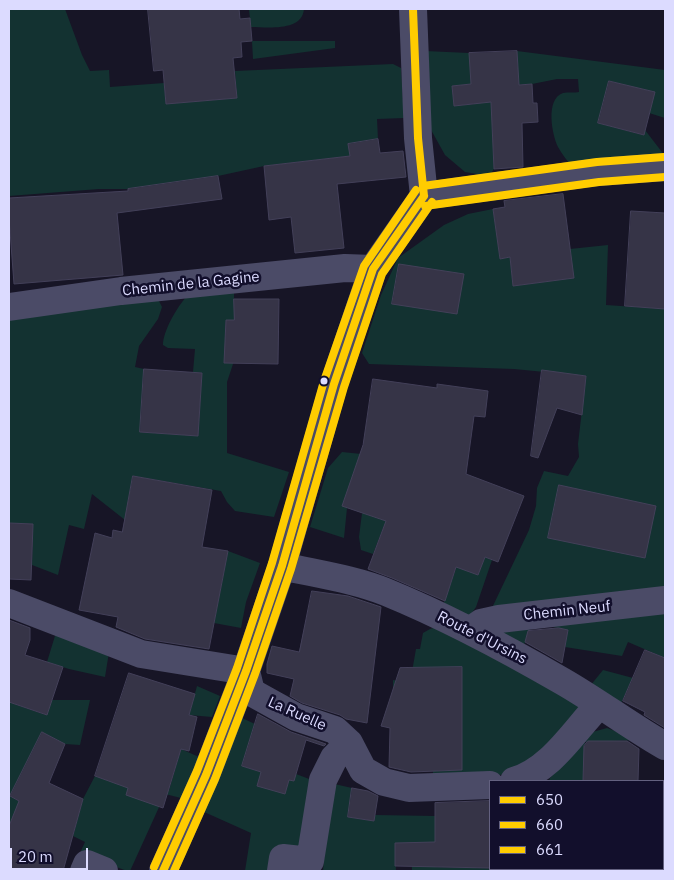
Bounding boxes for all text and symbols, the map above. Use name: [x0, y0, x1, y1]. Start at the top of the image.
street label: Chemin de la Gagine: [121, 268, 261, 300]
unlabelled marker: [319, 376, 329, 386]
street label: Chemin Neuf: [523, 597, 611, 625]
street label: Route d'Ursins: [434, 608, 530, 668]
street label: La Ruelle: [265, 693, 329, 735]
legend: [489, 780, 664, 870]
text: 650: [536, 790, 563, 809]
text: 660: [536, 815, 563, 834]
scale bar: [12, 838, 90, 870]
text: 661: [536, 840, 563, 859]
text: 20 m: [18, 847, 53, 866]

